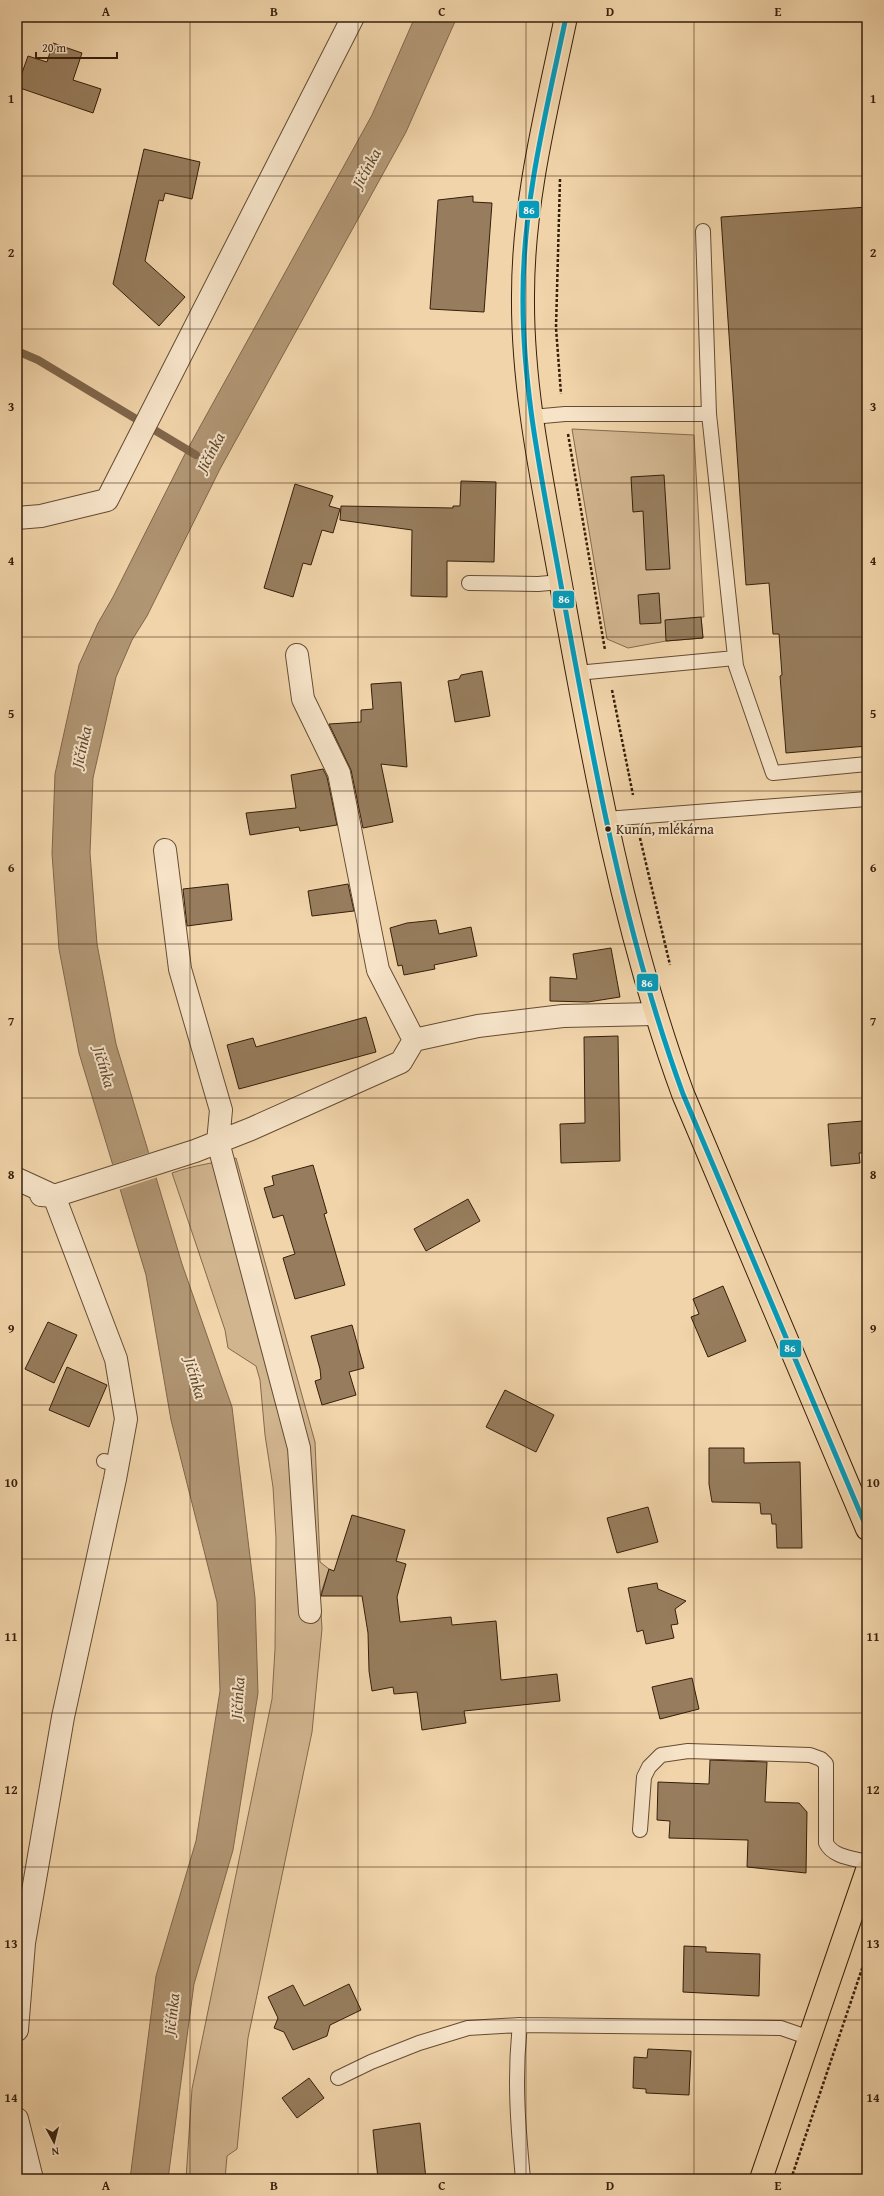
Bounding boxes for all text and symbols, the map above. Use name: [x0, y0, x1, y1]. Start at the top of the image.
text: A: [102, 2, 111, 21]
text: B: [270, 2, 278, 21]
text: C: [438, 2, 446, 21]
text: D: [606, 2, 614, 21]
text: E: [775, 2, 782, 21]
scale bar: [36, 34, 117, 60]
text: 20 m: [42, 39, 66, 56]
text: 1: [8, 89, 14, 108]
text: 1: [870, 89, 876, 108]
water label: Jičínka: [344, 143, 387, 195]
line badge: 86: [518, 200, 540, 219]
text: 86: [523, 202, 535, 218]
text: 2: [8, 243, 15, 262]
text: 2: [870, 243, 877, 262]
text: 3: [8, 397, 14, 416]
text: 3: [870, 397, 876, 416]
water label: Jičínka: [188, 427, 231, 479]
text: 4: [8, 551, 15, 570]
text: 4: [870, 551, 877, 570]
line badge: 86: [552, 590, 575, 609]
text: 86: [558, 591, 570, 607]
text: 5: [8, 704, 15, 723]
text: 5: [870, 704, 877, 723]
water label: Jičínka: [64, 723, 98, 773]
place label: Kunín, mlékárna: [616, 819, 714, 839]
marker: Kunín, mlékárna: [603, 824, 613, 834]
text: 6: [8, 858, 15, 877]
text: 6: [870, 858, 877, 877]
line badge: 86: [636, 973, 659, 992]
text: 86: [641, 975, 653, 991]
text: 7: [8, 1012, 15, 1031]
text: 7: [870, 1012, 877, 1031]
water label: Jičínka: [87, 1041, 123, 1091]
text: 8: [8, 1165, 15, 1184]
text: 8: [870, 1165, 877, 1184]
text: 9: [8, 1319, 15, 1338]
text: 9: [870, 1319, 877, 1338]
line badge: 86: [779, 1339, 802, 1358]
text: 86: [784, 1340, 796, 1356]
water label: Jičínka: [178, 1352, 214, 1402]
text: 10: [4, 1473, 18, 1492]
text: 10: [866, 1473, 880, 1492]
text: 11: [4, 1627, 18, 1646]
text: 11: [866, 1627, 880, 1646]
water label: Jičínka: [223, 1676, 250, 1723]
text: 12: [4, 1780, 18, 1799]
text: 12: [866, 1780, 880, 1799]
text: 13: [4, 1934, 18, 1953]
text: 13: [866, 1934, 880, 1953]
water label: Jičínka: [156, 1991, 186, 2039]
text: 14: [4, 2088, 18, 2107]
text: 14: [866, 2088, 880, 2107]
north arrow: [34, 2122, 74, 2162]
text: N: [50, 2144, 60, 2160]
text: A: [102, 2176, 111, 2195]
text: B: [270, 2176, 278, 2195]
text: C: [438, 2176, 446, 2195]
text: D: [606, 2176, 614, 2195]
text: E: [775, 2176, 782, 2195]

